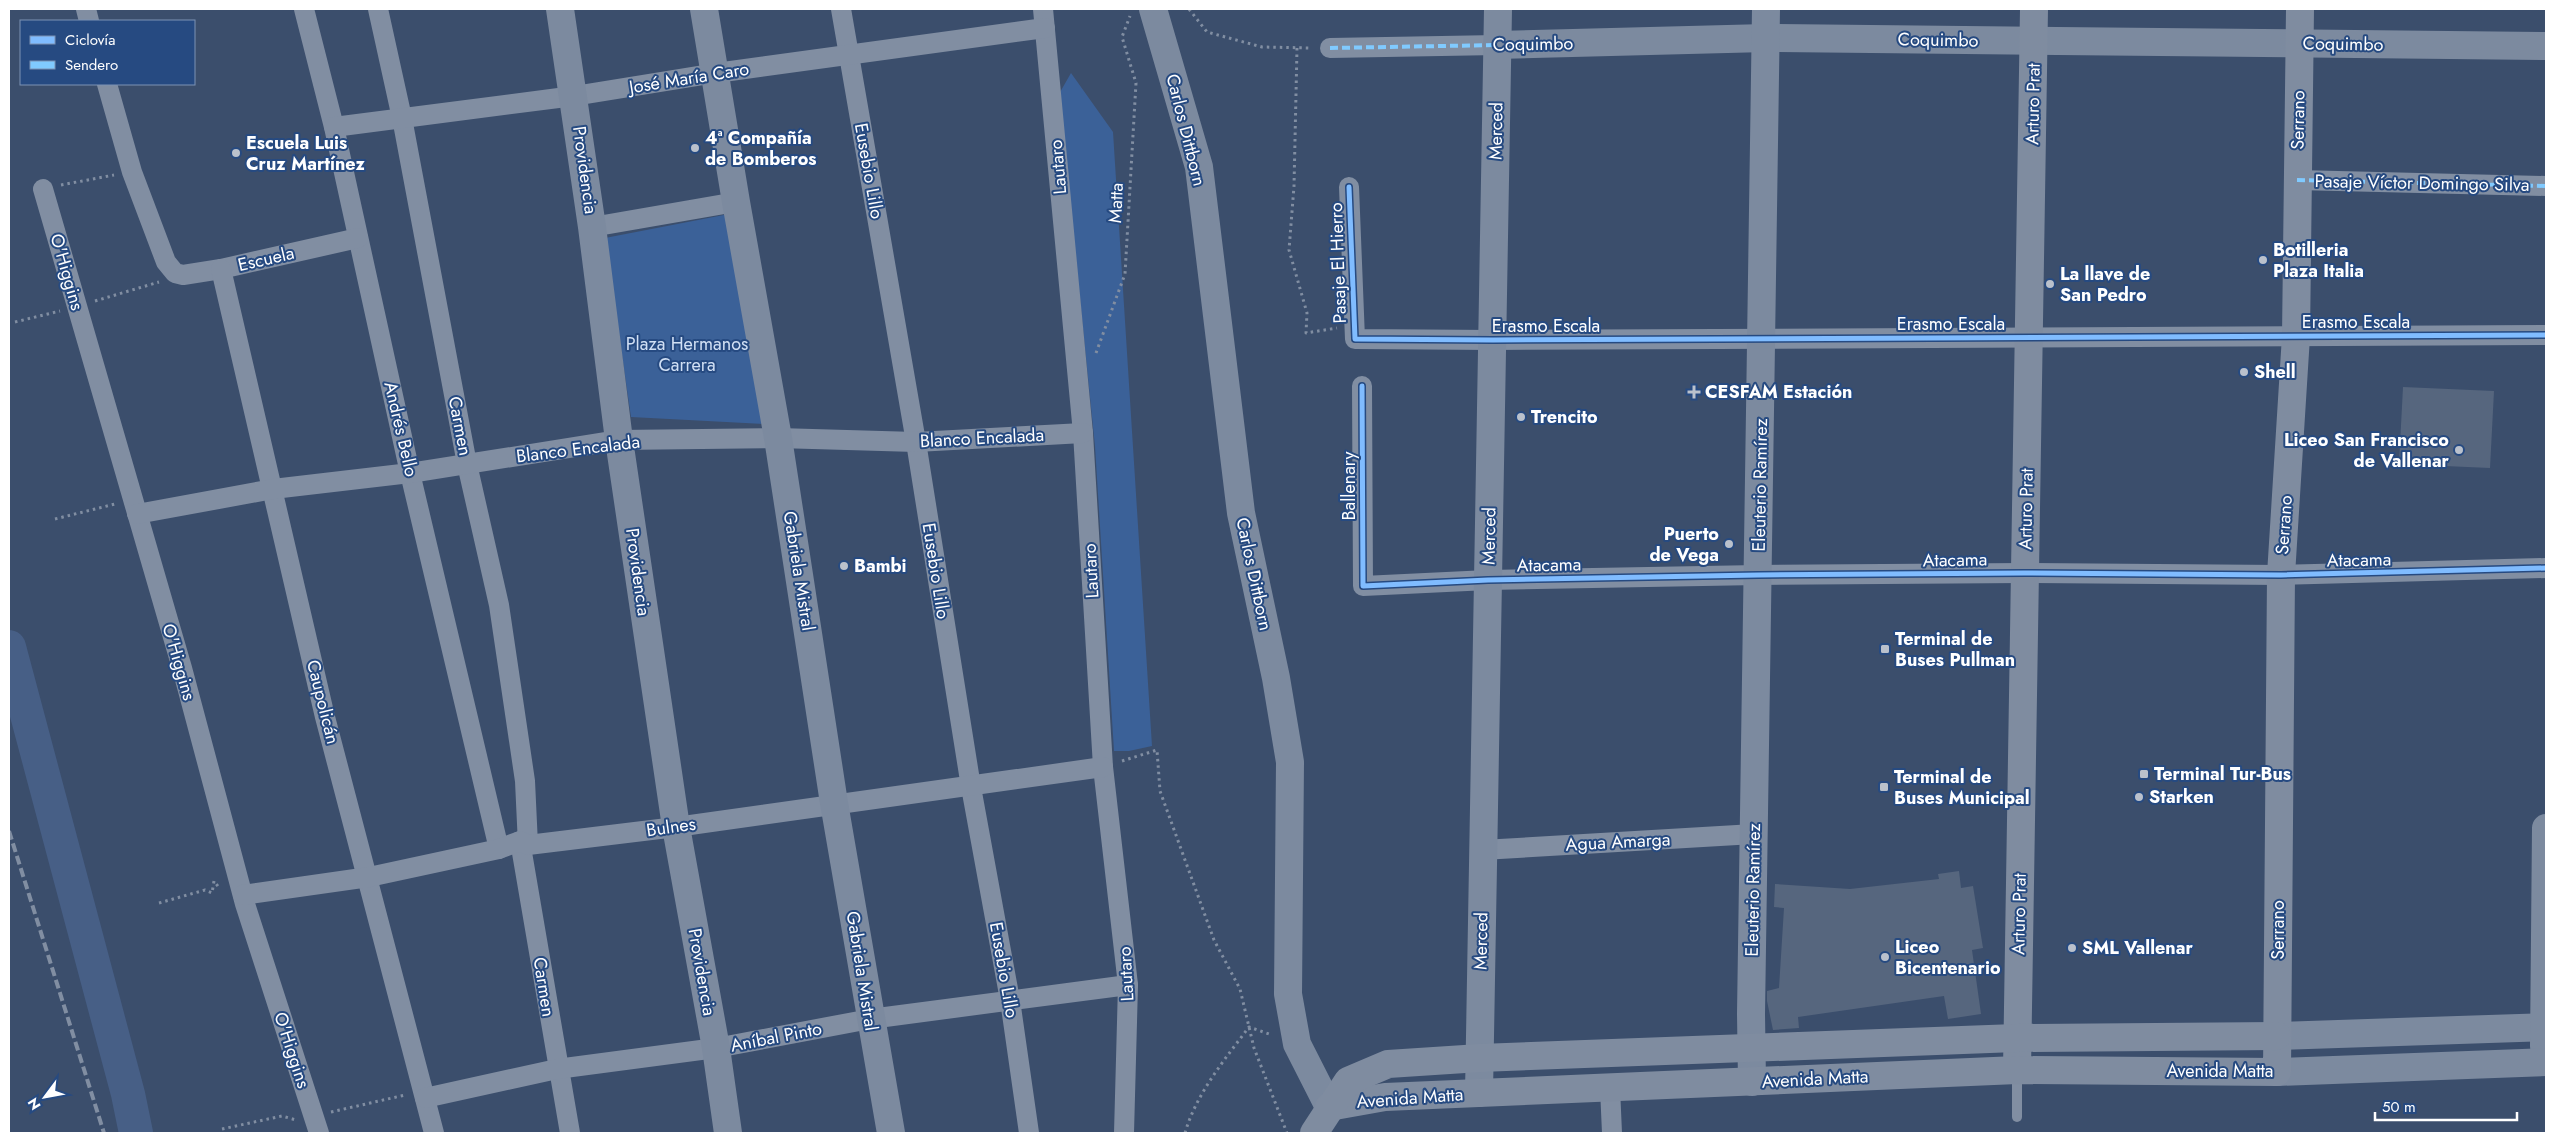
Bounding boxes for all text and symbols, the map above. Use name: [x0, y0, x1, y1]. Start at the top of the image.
legend: [20, 20, 195, 85]
street label: Coquimbo: [1897, 26, 1979, 54]
text: Ciclovía: [65, 29, 115, 51]
street label: Coquimbo: [1492, 30, 1574, 58]
street label: Coquimbo: [2302, 30, 2384, 58]
text: Sendero: [65, 54, 118, 76]
street label: José María Caro: [625, 56, 751, 101]
street label: Arturo Prat: [2019, 62, 2047, 145]
street label: Carlos Dittborn: [1159, 71, 1213, 189]
street label: Serrano: [2284, 90, 2312, 150]
street label: Merced: [1482, 102, 1510, 160]
street label: Eusebio Lillo: [848, 121, 890, 221]
street label: Providencia: [566, 124, 604, 216]
place label: 4ª Compañía de Bomberos: [705, 125, 817, 172]
place label: Escuela Luis Cruz Martínez: [246, 130, 365, 177]
street label: Lautaro: [1043, 138, 1073, 195]
marker: 4ª Compañía de Bomberos: [689, 142, 701, 154]
marker: Escuela Luis Cruz Martínez: [230, 147, 242, 159]
street label: Pasaje Víctor Domingo Silva: [2314, 168, 2530, 198]
street label: Matta: [1102, 182, 1130, 224]
street label: Pasaje El Hierro: [1323, 202, 1353, 324]
street label: O'Higgins: [44, 231, 90, 313]
place label: Botilleria Plaza Italia: [2273, 237, 2364, 284]
street label: Escuela: [235, 240, 297, 278]
marker: Botilleria Plaza Italia: [2257, 254, 2269, 266]
place label: La llave de San Pedro: [2060, 261, 2150, 308]
marker: La llave de San Pedro: [2044, 278, 2056, 290]
street label: Erasmo Escala: [2302, 309, 2410, 335]
street label: Erasmo Escala: [1897, 311, 2005, 337]
street label: Erasmo Escala: [1492, 313, 1600, 339]
park label: Plaza Hermanos Carrera: [626, 331, 748, 378]
place label: Shell: [2254, 359, 2296, 385]
marker: Shell: [2238, 366, 2250, 378]
street label: Andrés Bello: [377, 379, 425, 479]
place label: CESFAM Estación: [1705, 379, 1852, 405]
marker: CESFAM Estación: [1687, 385, 1701, 399]
street label: Carmen: [442, 394, 478, 458]
place label: Trencito: [1531, 404, 1598, 430]
marker: Trencito: [1515, 411, 1527, 423]
street label: Eleuterio Ramírez: [1746, 418, 1774, 552]
street label: Blanco Encalada: [919, 422, 1045, 454]
place label: Liceo San Francisco de Vallenar: [2284, 427, 2450, 474]
street label: Blanco Encalada: [515, 429, 641, 469]
marker: Liceo San Francisco de Vallenar: [2453, 444, 2465, 456]
street label: Ballenary: [1336, 451, 1362, 521]
street label: Arturo Prat: [2012, 467, 2040, 550]
street label: Serrano: [2269, 494, 2299, 556]
street label: Merced: [1475, 507, 1503, 565]
street label: Gabriela Mistral: [777, 509, 821, 633]
street label: Carlos Dittborn: [1229, 515, 1279, 633]
street label: Eusebio Lillo: [916, 521, 956, 621]
place label: Puerto de Vega: [1649, 521, 1719, 568]
street label: Providencia: [619, 526, 657, 618]
marker: Puerto de Vega: [1723, 538, 1735, 550]
street label: Lautaro: [1077, 543, 1105, 599]
street label: Atacama: [1922, 546, 1988, 574]
street label: Atacama: [2326, 546, 2392, 574]
street label: Atacama: [1516, 551, 1582, 579]
place label: Bambi: [854, 553, 907, 579]
marker: Bambi: [838, 560, 850, 572]
street label: O'Higgins: [156, 621, 202, 703]
place label: Terminal de Buses Pullman: [1895, 626, 2015, 673]
marker: Terminal de Buses Pullman: [1879, 643, 1891, 655]
street label: Caupolicán: [300, 657, 346, 747]
place label: Terminal Tur-Bus: [2154, 761, 2291, 787]
place label: Terminal de Buses Municipal: [1894, 764, 2030, 811]
marker: Terminal Tur-Bus: [2138, 768, 2150, 780]
marker: Terminal de Buses Municipal: [1878, 781, 1890, 793]
place label: Starken: [2149, 784, 2214, 810]
marker: Starken: [2133, 791, 2145, 803]
street label: Bulnes: [645, 811, 697, 843]
street label: Eleuterio Ramírez: [1739, 823, 1767, 957]
street label: Agua Amarga: [1565, 826, 1671, 858]
street label: Arturo Prat: [2005, 872, 2033, 955]
street label: Serrano: [2265, 900, 2291, 960]
street label: Gabriela Mistral: [840, 909, 884, 1033]
street label: Merced: [1467, 912, 1495, 970]
street label: Eusebio Lillo: [983, 920, 1025, 1020]
street label: Providencia: [682, 926, 722, 1018]
place label: Liceo Bicentenario: [1895, 934, 2001, 981]
place label: SML Vallenar: [2082, 935, 2193, 961]
marker: SML Vallenar: [2066, 942, 2078, 954]
street label: Lautaro: [1112, 946, 1140, 1002]
marker: Liceo Bicentenario: [1879, 951, 1891, 963]
street label: Carmen: [526, 955, 562, 1019]
street label: O'Higgins: [267, 1009, 317, 1091]
street label: Aníbal Pinto: [728, 1015, 824, 1059]
street label: Avenida Matta: [2167, 1058, 2273, 1084]
street label: Avenida Matta: [1761, 1063, 1869, 1095]
north arrow: [20, 1072, 70, 1122]
street label: Avenida Matta: [1356, 1081, 1464, 1115]
scale bar: [2375, 1090, 2518, 1122]
text: N: [23, 1094, 45, 1114]
text: 50 m: [2382, 1096, 2416, 1118]

